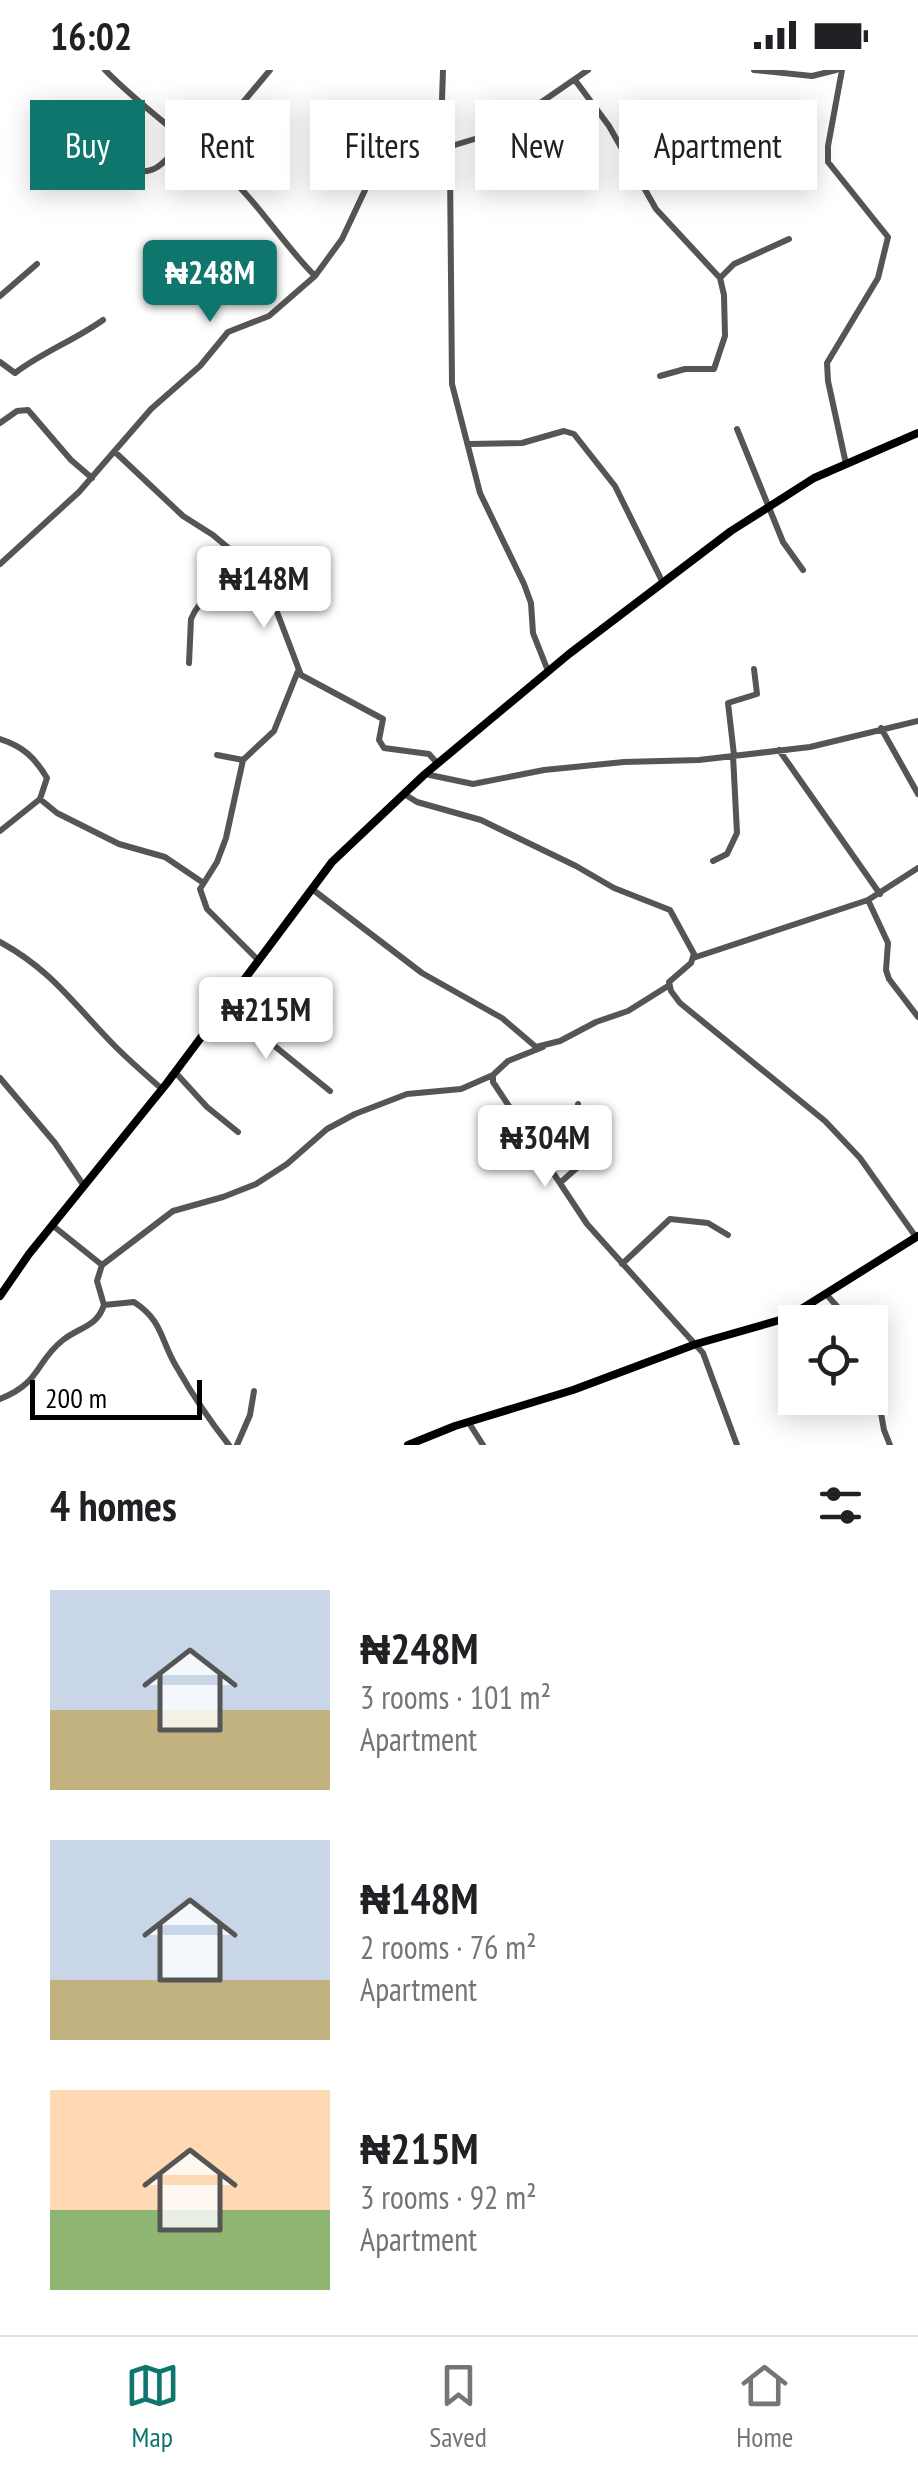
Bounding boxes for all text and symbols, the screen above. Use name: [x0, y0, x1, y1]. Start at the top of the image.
text: 16:02: [50, 11, 132, 60]
chip: Buy: [30, 100, 145, 190]
chip: Rent: [165, 100, 290, 190]
chip: Filters: [310, 100, 455, 190]
chip: New: [475, 100, 599, 190]
chip: Apartment: [619, 100, 817, 190]
pin: ₦248M: [140, 240, 280, 325]
text: ₦248M: [165, 251, 255, 293]
pin: ₦148M: [194, 546, 334, 631]
text: ₦148M: [219, 557, 309, 599]
pin: ₦215M: [196, 977, 336, 1062]
text: ₦215M: [221, 988, 311, 1030]
pin: ₦304M: [475, 1105, 615, 1190]
text: ₦304M: [500, 1116, 590, 1158]
map controls: [778, 1305, 888, 1415]
button: locate: [778, 1305, 888, 1415]
scale bar: [30, 1375, 202, 1420]
text: 200 m: [45, 1379, 107, 1416]
text: 4 homes: [50, 1478, 177, 1533]
icon: filters: [813, 1478, 868, 1533]
text: ₦248M: [360, 1621, 478, 1676]
icon: home: [130, 1630, 250, 1750]
text: 3 rooms · 101 m²: [360, 1676, 551, 1718]
text: Apartment: [360, 1718, 477, 1760]
text: ₦148M: [360, 1871, 478, 1926]
icon: home: [130, 1880, 250, 2000]
text: 2 rooms · 76 m²: [360, 1926, 537, 1968]
text: Apartment: [360, 1968, 477, 2010]
text: ₦215M: [360, 2121, 478, 2176]
icon: home: [130, 2130, 250, 2250]
text: 3 rooms · 92 m²: [360, 2176, 537, 2218]
text: Apartment: [360, 2218, 477, 2260]
tab: Map: [125, 2358, 180, 2455]
tab: Saved: [429, 2358, 487, 2455]
tab: Home: [736, 2358, 793, 2455]

